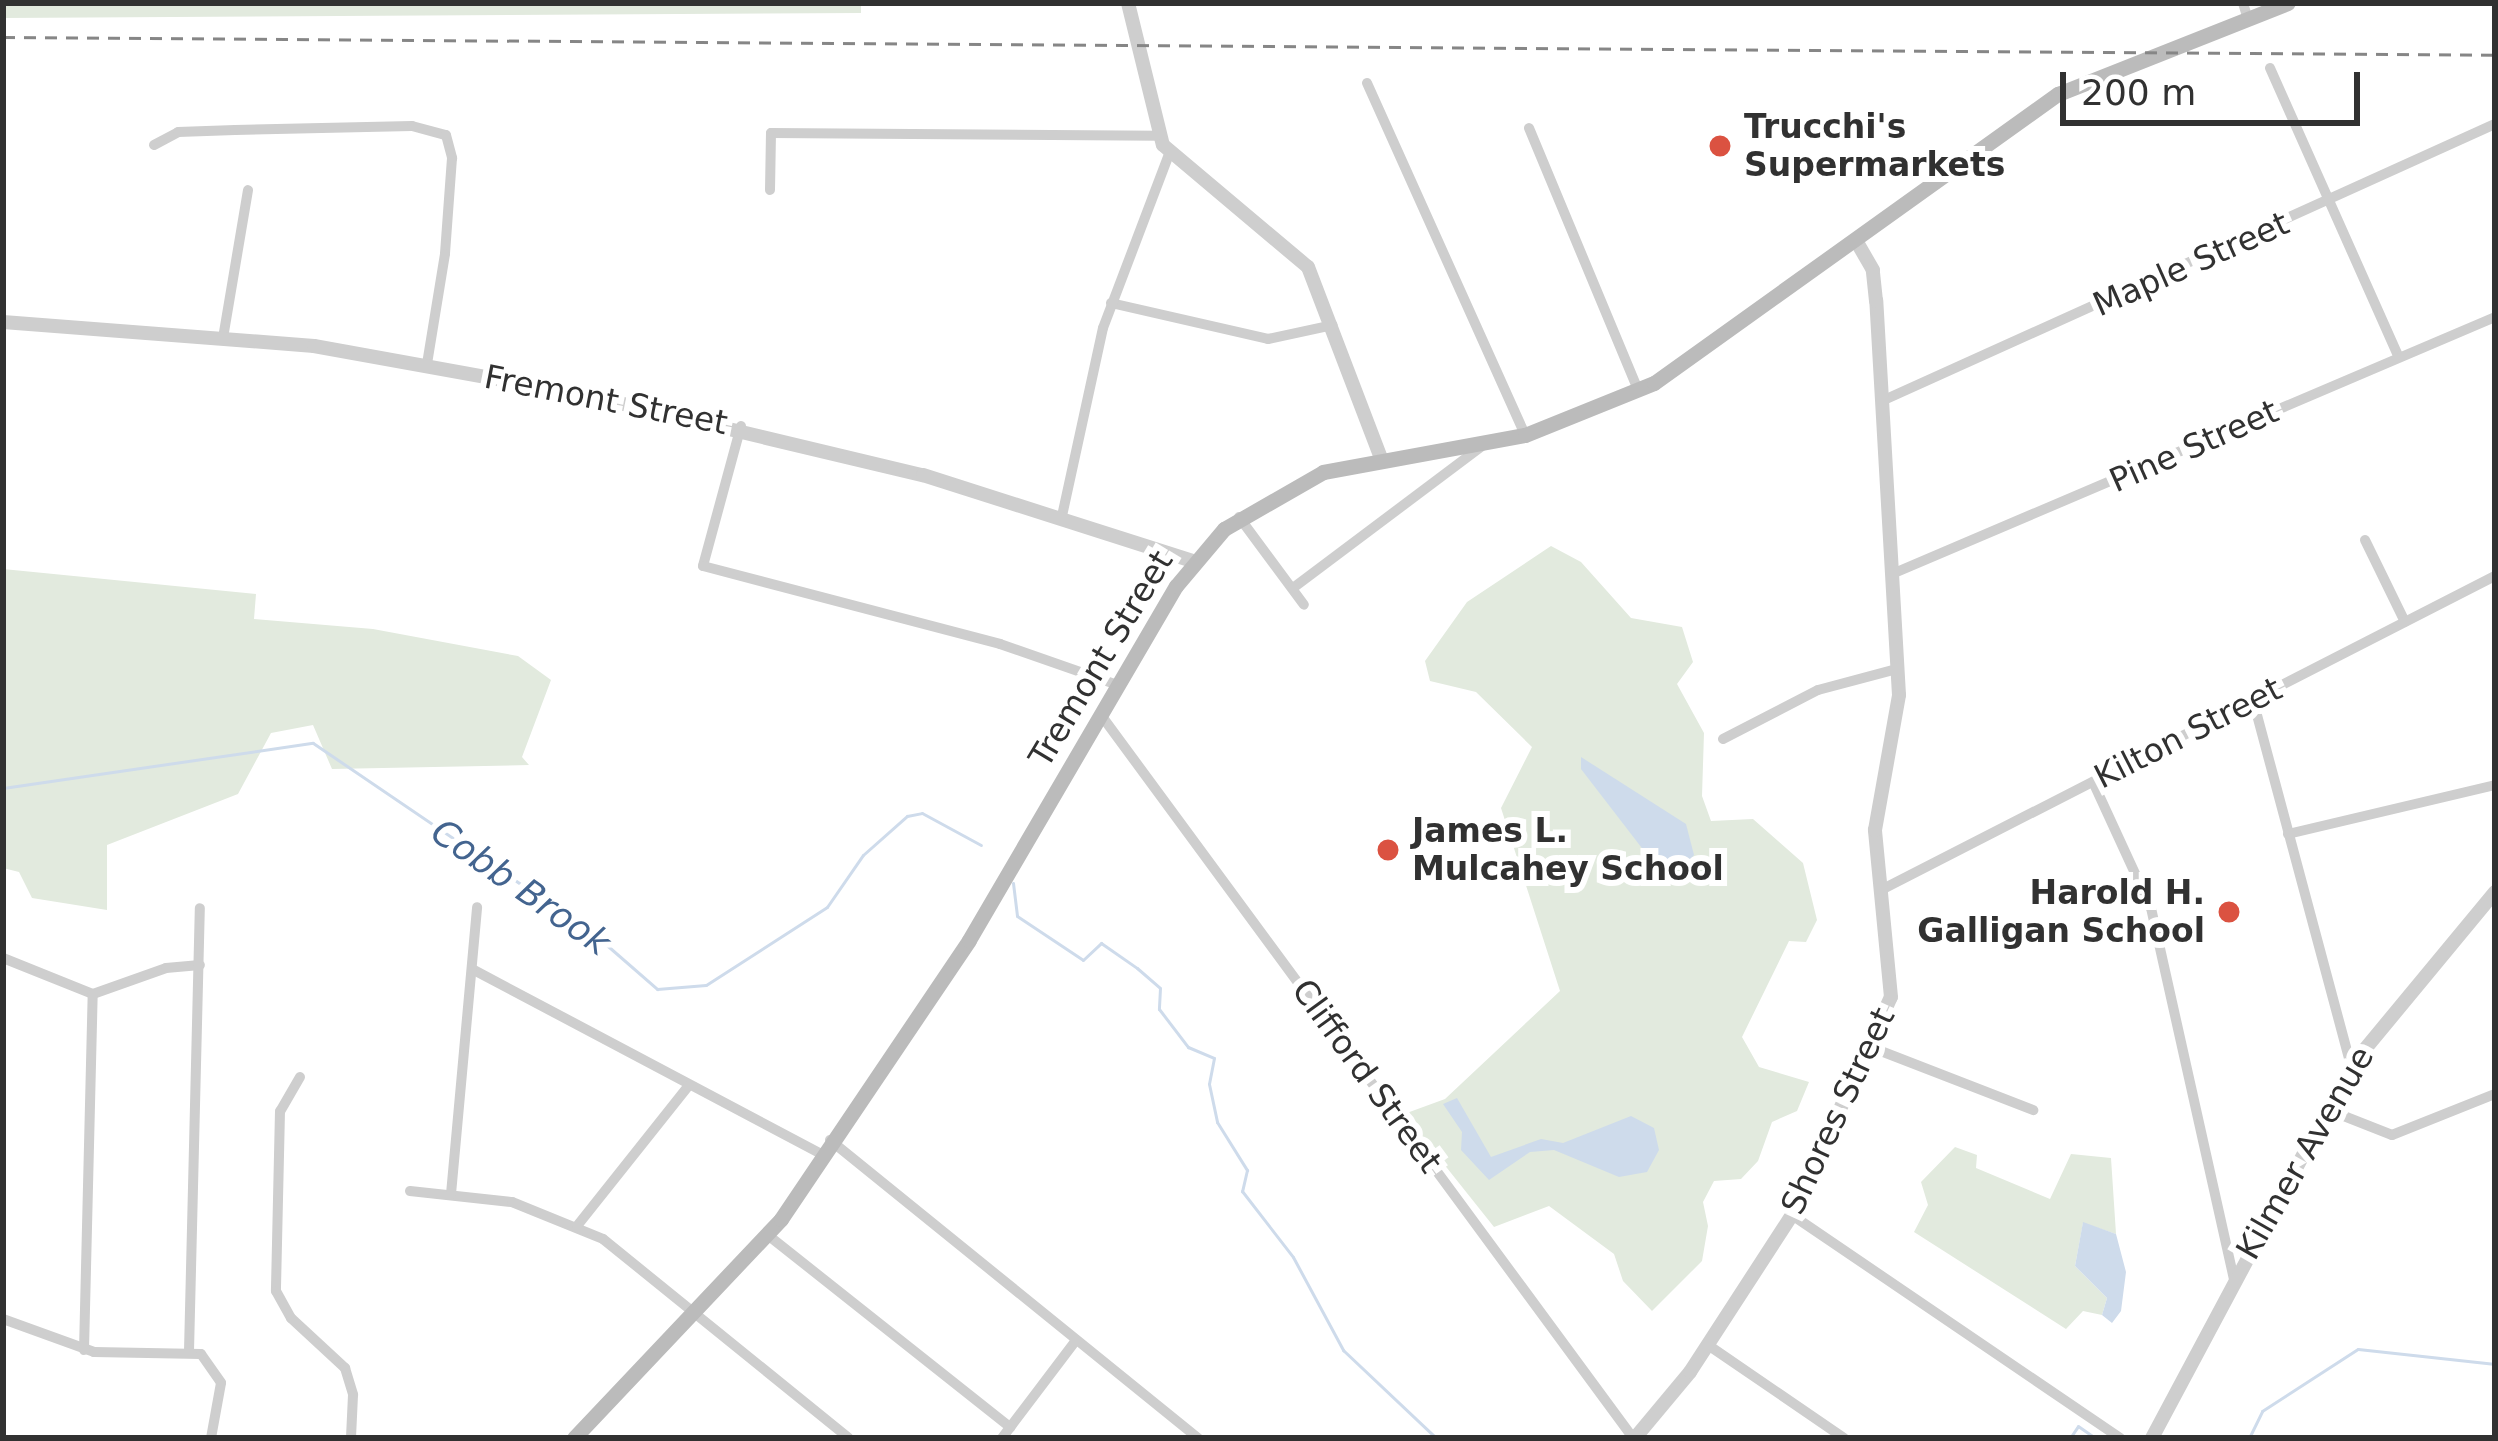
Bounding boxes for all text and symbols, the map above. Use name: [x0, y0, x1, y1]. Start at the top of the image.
scale bar: [2066, 48, 2366, 122]
text: 200 m: [2081, 72, 2196, 113]
place label: Trucchi's Supermarkets: [1744, 107, 2005, 185]
marker: Trucchi's Supermarkets: [1707, 133, 1733, 159]
street label: Maple Street: [2087, 203, 2295, 325]
street label: Fremont Street: [481, 357, 731, 443]
street label: Pine Street: [2104, 391, 2284, 501]
street label: Tremont Street: [1021, 544, 1181, 774]
street label: Kilton Street: [2088, 669, 2288, 797]
water label: Cobb Brook: [423, 809, 619, 965]
place label: James L. Mulcahey School: [1412, 811, 1724, 889]
marker: James L. Mulcahey School: [1375, 837, 1401, 863]
place label: Harold H. Galligan School: [1917, 873, 2205, 951]
marker: Harold H. Galligan School: [2216, 899, 2242, 925]
street label: Clifford Street: [1284, 972, 1450, 1180]
street label: Shores Street: [1773, 1002, 1903, 1220]
street label: Kilmer Avenue: [2228, 1040, 2382, 1266]

